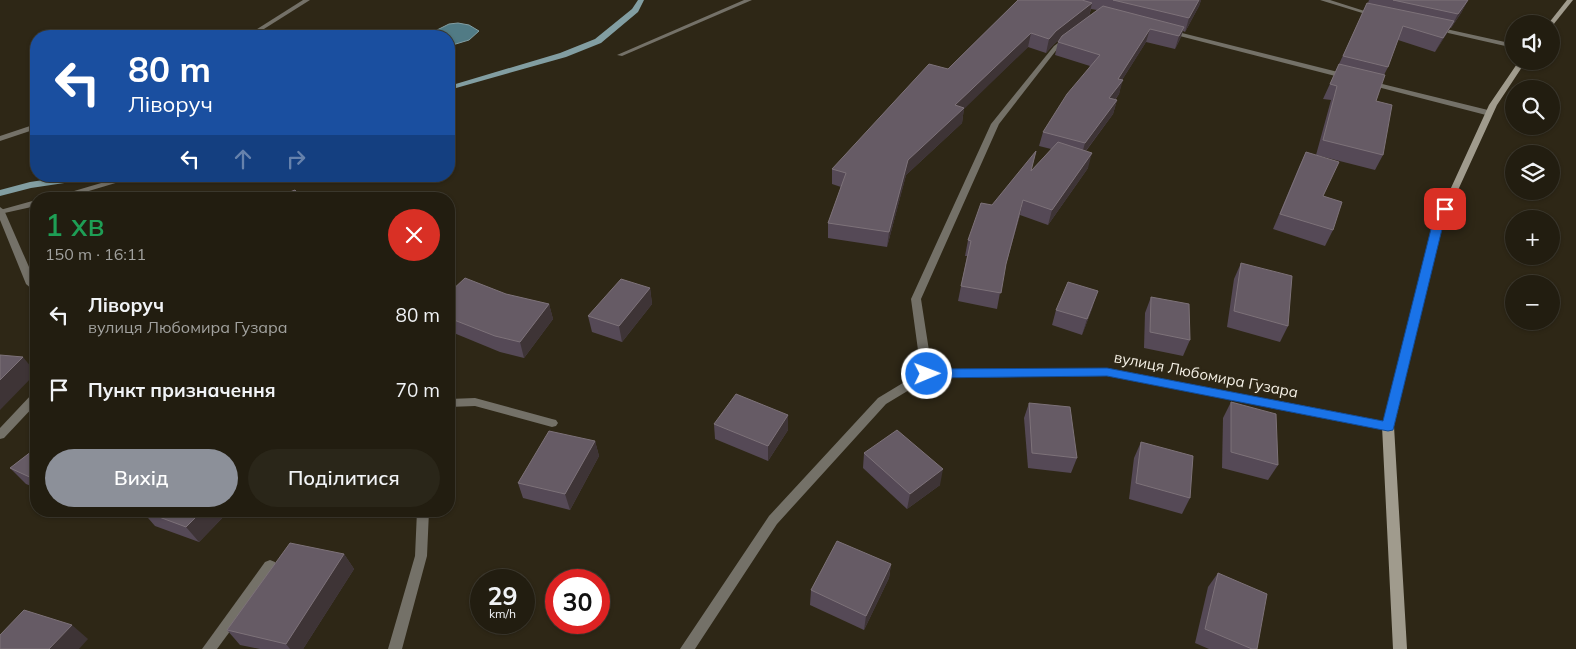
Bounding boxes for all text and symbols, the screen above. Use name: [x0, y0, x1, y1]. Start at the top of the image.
map controls: [1505, 15, 1560, 330]
button: sound: [1505, 15, 1560, 70]
text: 80 m: [128, 47, 211, 91]
icon: left: [45, 50, 110, 115]
button: search: [1505, 80, 1560, 135]
text: Ліворуч: [128, 90, 213, 118]
icon: left: [176, 145, 204, 173]
icon: ahead: [229, 145, 257, 173]
icon: right: [282, 145, 310, 173]
button: layers: [1505, 145, 1560, 200]
pin: [1424, 188, 1466, 230]
icon: arrive: [1431, 195, 1459, 223]
text: 1 хв: [45, 206, 105, 244]
button: close: [388, 209, 440, 261]
button: +: [1505, 210, 1560, 265]
text: 150 m · 16:11: [45, 244, 146, 264]
button: −: [1505, 275, 1560, 330]
text: Ліворуч: [88, 293, 164, 317]
icon: left: [45, 301, 73, 329]
text: 80 m: [396, 303, 440, 327]
text: вулиця Любомира Гузара: [88, 317, 288, 337]
position arrow: [900, 347, 952, 399]
street label: вулиця Любомира Гузара: [1112, 347, 1300, 402]
icon: arrive: [45, 376, 73, 404]
text: Пункт призначення: [88, 378, 276, 402]
text: 70 m: [396, 378, 440, 402]
button: Вихід: [45, 449, 238, 507]
button: Поділитися: [248, 449, 440, 507]
speed limit sign: 30: [545, 569, 610, 634]
text: 29: [487, 580, 518, 611]
text: km/h: [489, 606, 516, 621]

